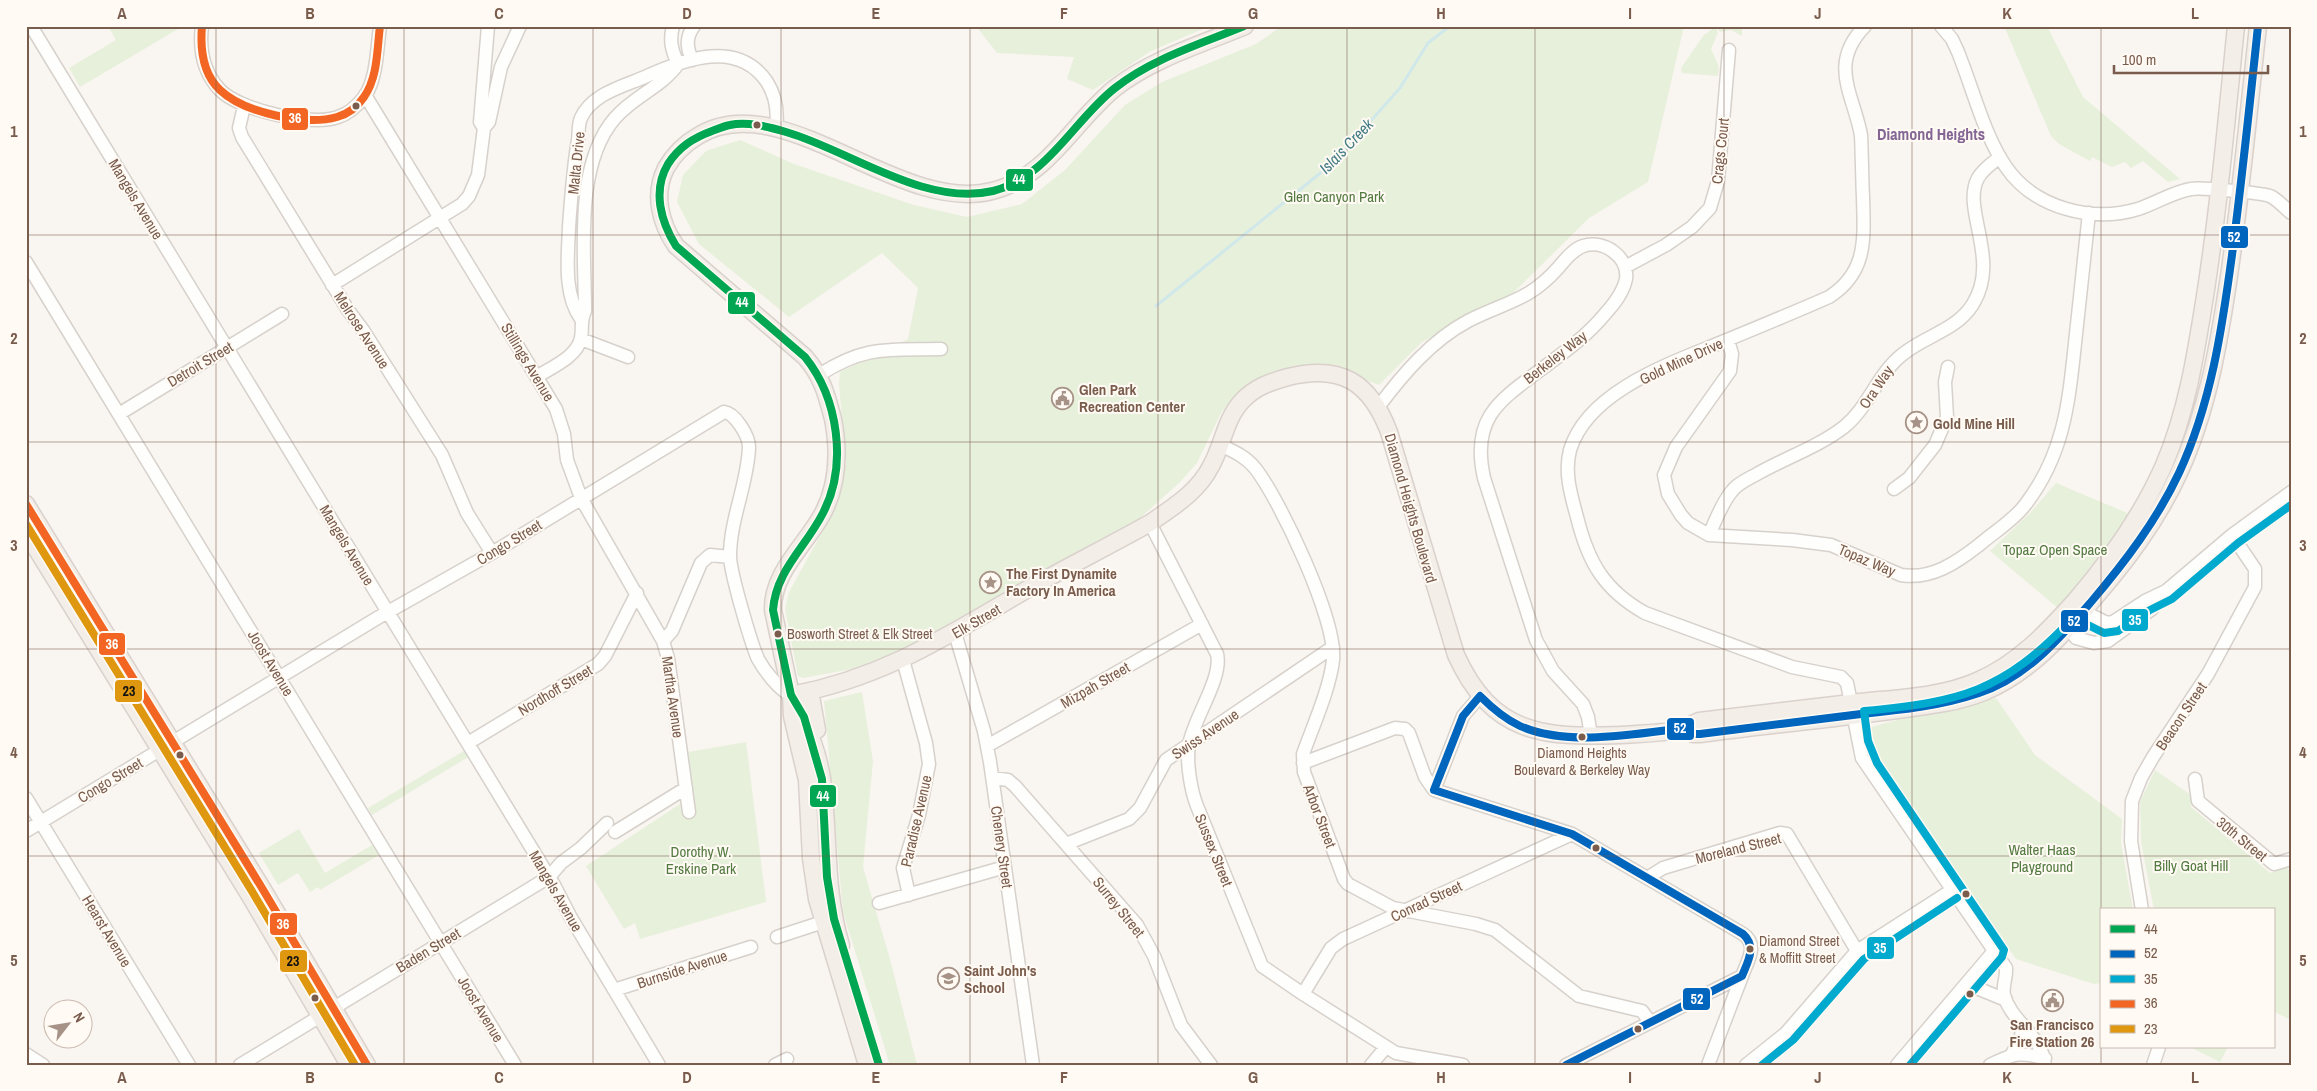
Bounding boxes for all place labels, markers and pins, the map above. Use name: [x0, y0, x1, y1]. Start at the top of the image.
unlabelled marker: [351, 101, 361, 111]
unlabelled marker: [752, 120, 762, 130]
place label: Glen Park Recreation Center: [1079, 379, 1185, 417]
public building icon: Glen Park Recreation Center: [1051, 386, 1075, 410]
place icon: Gold Mine Hill: [1905, 411, 1929, 435]
place label: Gold Mine Hill: [1933, 413, 2015, 434]
place label: The First Dynamite Factory In America: [1006, 563, 1117, 601]
place icon: The First Dynamite Factory In America: [978, 570, 1002, 594]
place label: Bosworth Street & Elk Street: [787, 625, 933, 643]
marker: Bosworth Street & Elk Street: [773, 629, 783, 639]
marker: Diamond Heights Boulevard & Berkeley Way: [1577, 732, 1587, 742]
place label: Diamond Heights Boulevard & Berkeley Way: [1514, 744, 1650, 779]
unlabelled marker: [175, 750, 185, 760]
unlabelled marker: [1591, 843, 1601, 853]
unlabelled marker: [1961, 889, 1971, 899]
place label: Diamond Street & Moffitt Street: [1759, 932, 1839, 967]
marker: Diamond Street & Moffitt Street: [1745, 944, 1755, 954]
place label: Saint John's School: [964, 960, 1037, 998]
school or university icon: Saint John's School: [936, 967, 960, 991]
unlabelled marker: [1965, 989, 1975, 999]
public building icon: San Francisco Fire Station 26: [2040, 989, 2064, 1013]
unlabelled marker: [310, 993, 320, 1003]
place label: San Francisco Fire Station 26: [2010, 1014, 2095, 1052]
unlabelled marker: [1633, 1024, 1643, 1034]

